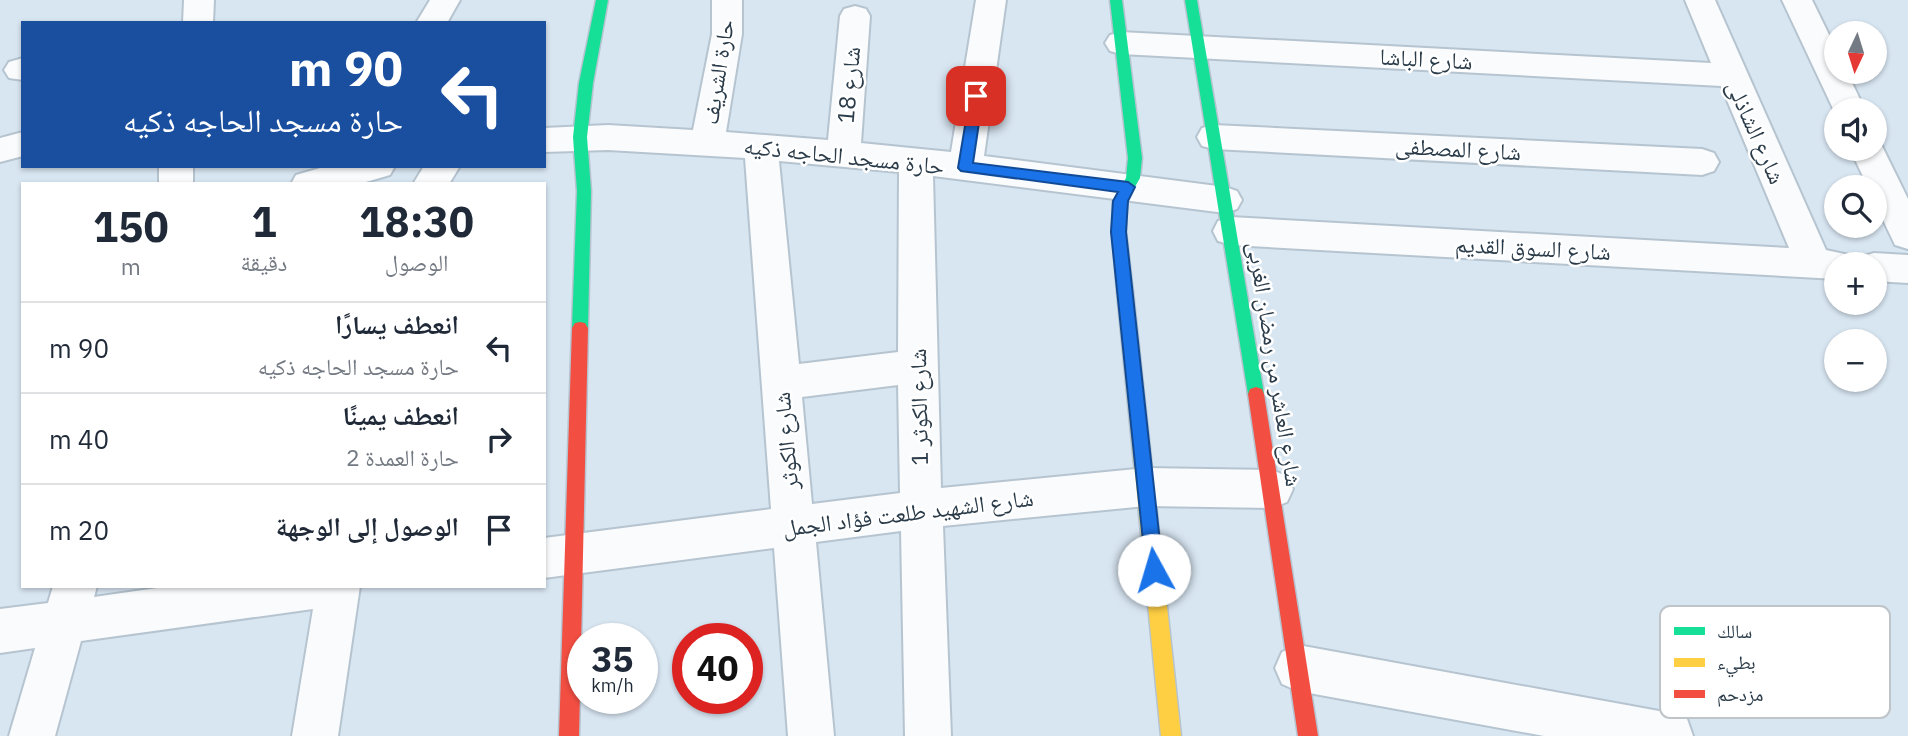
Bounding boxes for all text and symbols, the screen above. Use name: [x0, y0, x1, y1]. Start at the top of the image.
street label: حارة الشريف: [694, 17, 740, 126]
north arrow: [1824, 21, 1886, 84]
map controls: [1824, 21, 1887, 392]
text: 90 m: [289, 36, 403, 99]
street label: شارع الباشا: [1379, 41, 1473, 76]
street label: شارع 18: [830, 45, 867, 125]
icon: left: [427, 49, 518, 140]
pin: [946, 66, 1006, 126]
street label: شارع الشاذلى: [1720, 75, 1793, 189]
icon: arrive: [957, 77, 995, 115]
button: sound: [1824, 98, 1887, 161]
text: حارة مسجد الحاجه ذكيه: [123, 99, 403, 141]
street label: حارة مسجد الحاجه ذكيه: [742, 130, 946, 180]
street label: شارع المصطفى: [1394, 130, 1522, 167]
button: search: [1824, 175, 1887, 238]
text: 1: [251, 194, 277, 249]
text: 18:30: [359, 194, 474, 249]
text: 150: [93, 199, 169, 254]
street label: شارع السوق القديم: [1454, 228, 1612, 268]
street label: شارع العاشر من رمضان الغربى: [1241, 239, 1310, 488]
text: دقيقة: [241, 247, 287, 277]
text: الوصول: [385, 247, 449, 277]
text: m: [121, 251, 141, 281]
button: +: [1824, 252, 1887, 315]
text: انعطف يسارًا: [335, 307, 459, 341]
icon: left: [480, 329, 518, 367]
button: −: [1824, 329, 1887, 392]
text: 90 m: [49, 331, 109, 365]
street label: شارع الكوثر 1: [902, 348, 935, 466]
text: حارة مسجد الحاجه ذكيه: [258, 351, 459, 381]
street label: شارع الكوثر: [766, 391, 805, 492]
text: انعطف يمينًا: [343, 398, 459, 432]
icon: right: [480, 420, 518, 458]
text: 40 m: [49, 422, 109, 456]
text: حارة العمدة 2: [346, 442, 459, 472]
street label: شارع الشهيد طلعت فؤاد الجمل: [781, 482, 1035, 543]
text: الوصول إلى الوجهة: [276, 509, 459, 543]
icon: arrive: [480, 511, 518, 549]
text: 20 m: [49, 513, 109, 547]
position arrow: [1117, 533, 1191, 607]
legend: [1660, 606, 1890, 718]
text: سالك: [1717, 619, 1752, 643]
speed limit sign: 40: [672, 623, 763, 714]
text: 35: [591, 636, 634, 682]
text: بطيء: [1717, 650, 1756, 678]
text: km/h: [591, 674, 634, 697]
text: مزدحم: [1717, 682, 1763, 707]

